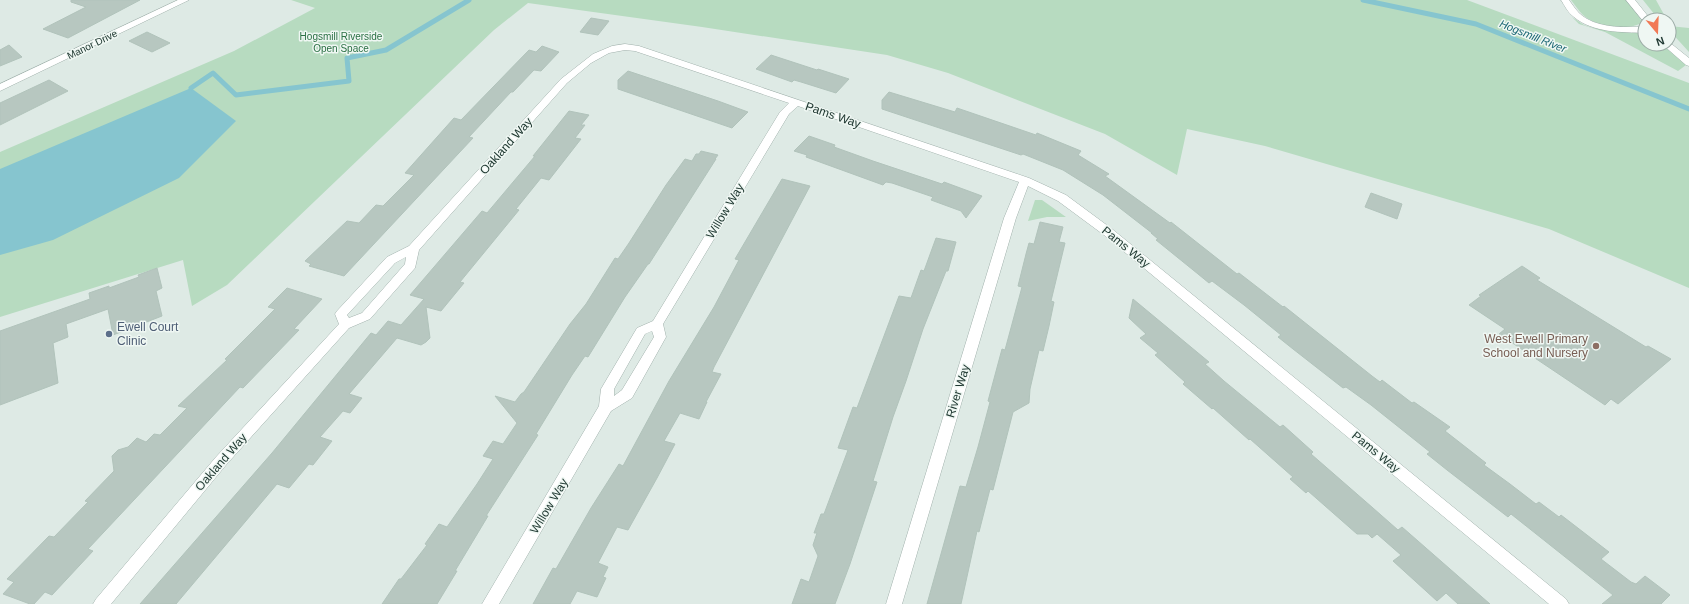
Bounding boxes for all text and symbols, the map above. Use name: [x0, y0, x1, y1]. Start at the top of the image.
north arrow: [1637, 12, 1677, 52]
water label: Hogsmill River: [1498, 17, 1569, 55]
street label: Manor Drive: [65, 27, 119, 61]
park label: Hogsmill Riverside Open Space: [300, 31, 383, 54]
text: N: [1654, 34, 1666, 48]
street label: Pams Way: [804, 99, 862, 131]
street label: Oakland Way: [477, 115, 535, 177]
street label: Willow Way: [703, 181, 747, 241]
street label: Pams Way: [1099, 223, 1153, 271]
place label: Ewell Court Clinic: [117, 320, 179, 348]
marker: Ewell Court Clinic: [104, 329, 114, 339]
place label: West Ewell Primary School and Nursery: [1483, 332, 1588, 360]
marker: West Ewell Primary School and Nursery: [1591, 341, 1601, 351]
street label: River Way: [943, 363, 973, 419]
street label: Pams Way: [1349, 428, 1403, 476]
street label: Oakland Way: [192, 430, 250, 494]
street label: Willow Way: [527, 476, 571, 536]

